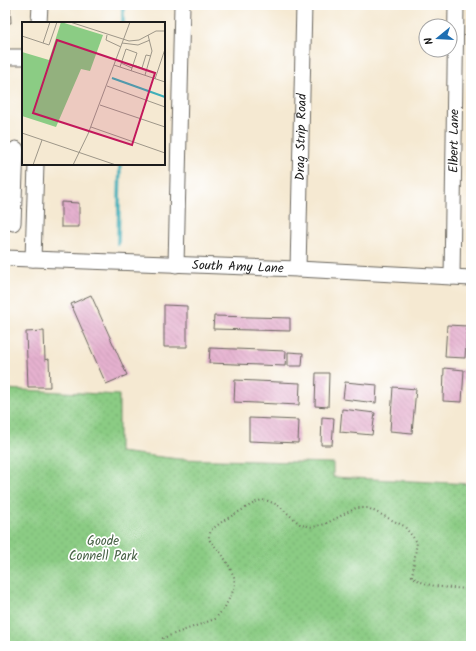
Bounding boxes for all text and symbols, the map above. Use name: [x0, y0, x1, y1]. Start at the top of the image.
north arrow: [418, 18, 458, 58]
inset map: [22, 22, 165, 165]
text: N: [420, 35, 439, 47]
street label: Drag Strip Road: [290, 93, 312, 181]
street label: Elbert Lane: [443, 109, 465, 173]
street label: South Amy Lane: [192, 255, 284, 279]
park label: Goode Connell Park: [69, 531, 138, 567]

